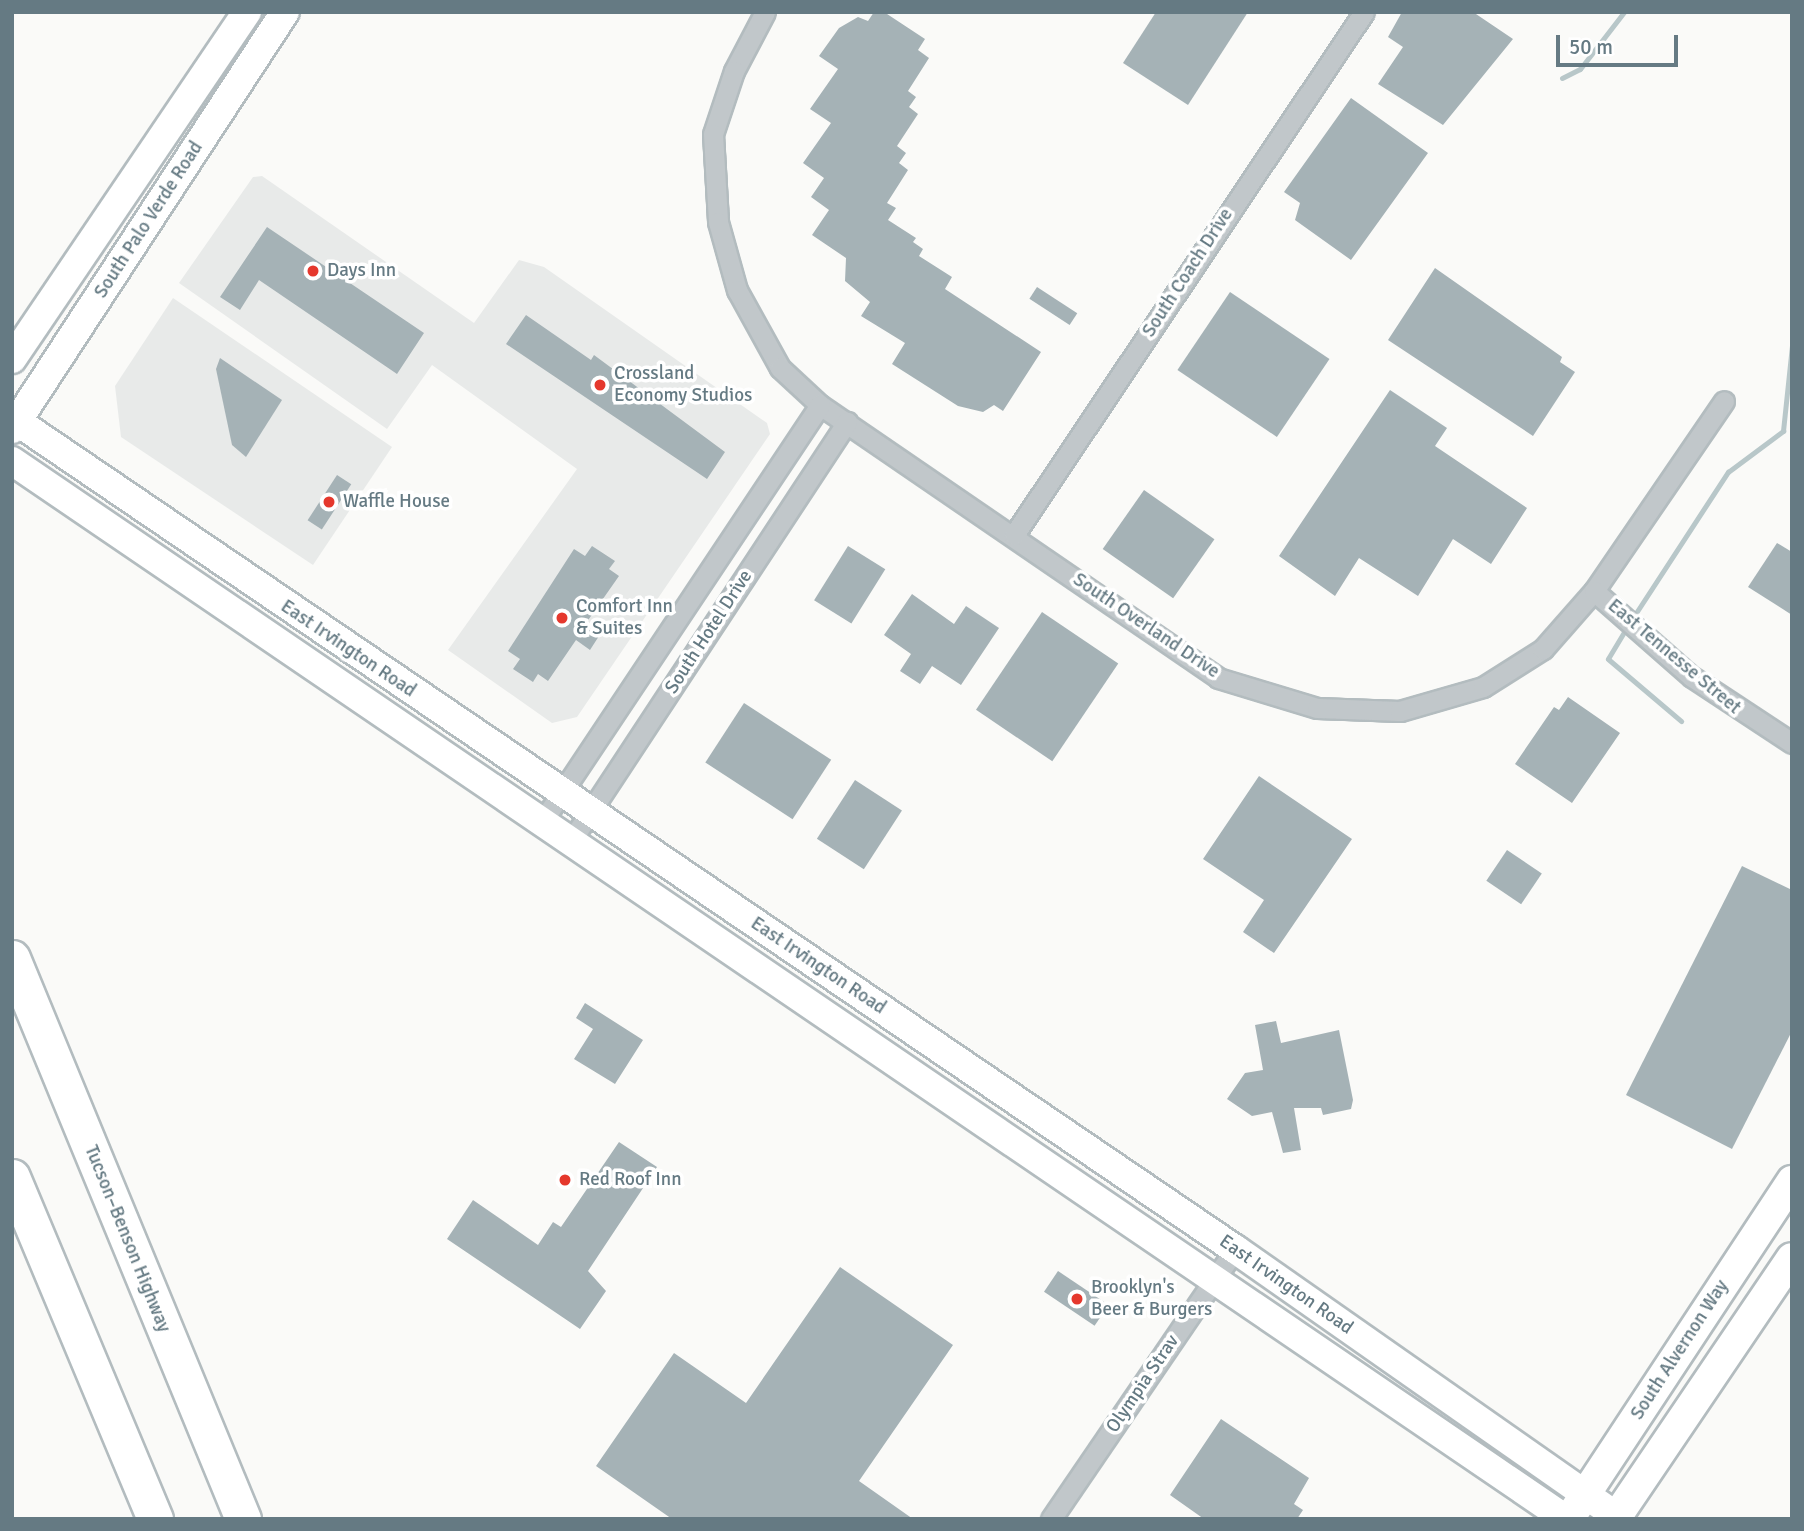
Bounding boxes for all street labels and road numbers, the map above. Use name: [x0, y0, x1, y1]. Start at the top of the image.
street label: South Palo Verde Road: [90, 137, 208, 303]
street label: South Coach Drive: [1138, 204, 1238, 342]
street label: South Hotel Drive: [661, 566, 757, 698]
street label: South Overland Drive: [1068, 569, 1224, 683]
street label: East Irvington Road: [276, 595, 420, 703]
street label: East Tennesse Street: [1603, 595, 1745, 719]
street label: East Irvington Road: [746, 912, 890, 1020]
street label: Tucson–Benson Highway: [79, 1142, 175, 1336]
street label: East Irvington Road: [1215, 1230, 1357, 1340]
street label: South Alvernon Way: [1626, 1276, 1734, 1424]
street label: Olympia Strav: [1102, 1331, 1184, 1437]

